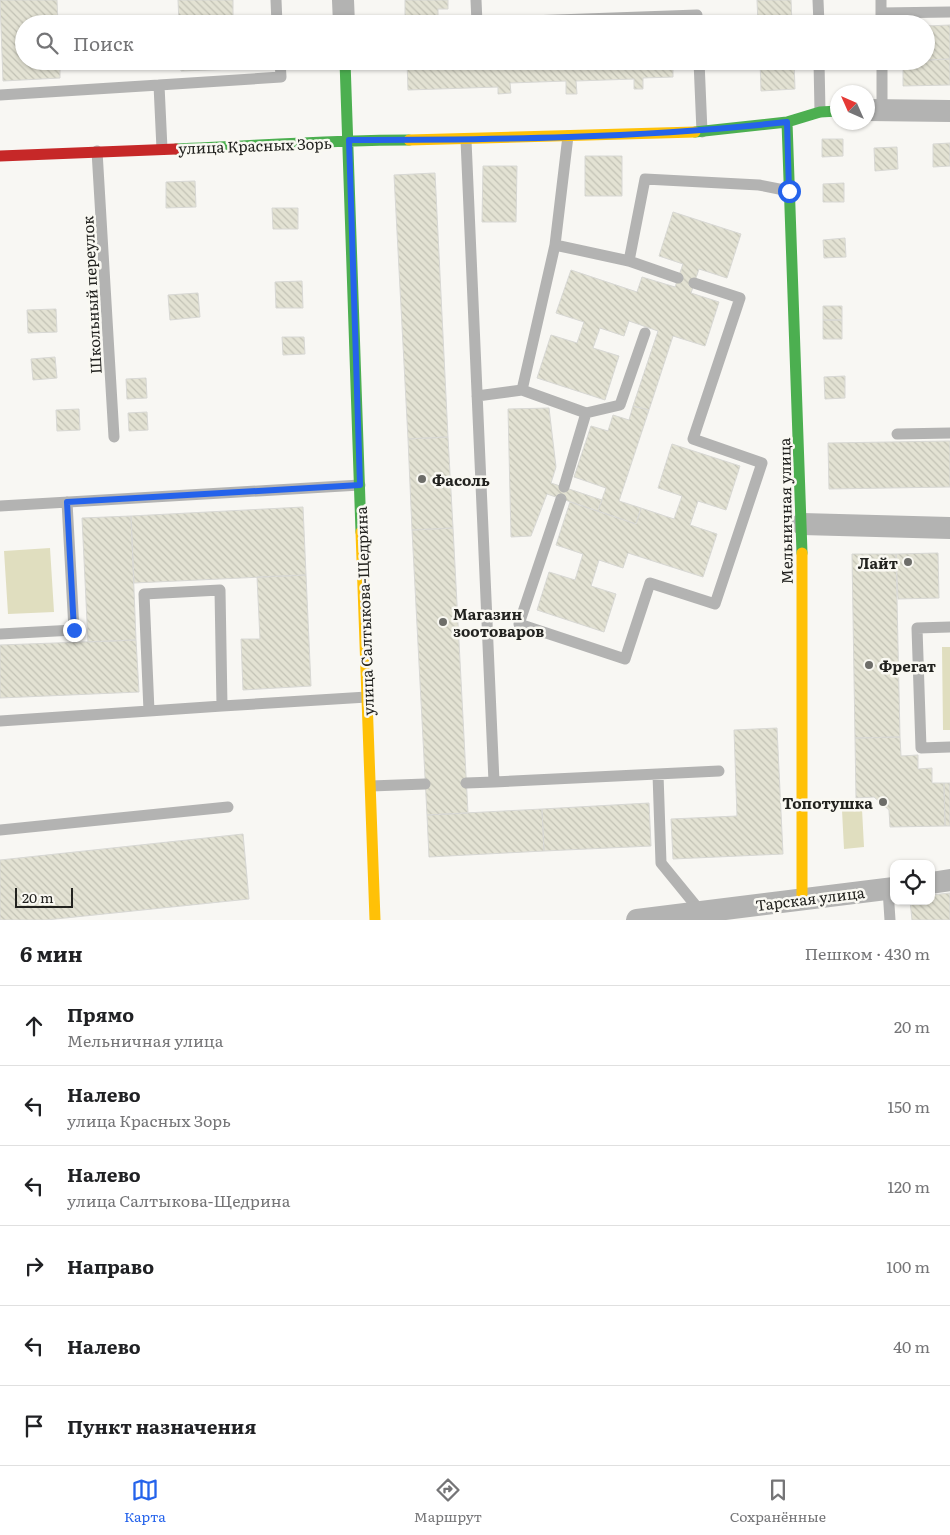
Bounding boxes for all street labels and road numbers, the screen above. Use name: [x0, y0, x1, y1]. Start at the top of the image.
street label: улица Красных Зорь: [178, 131, 332, 159]
street label: Школьный переулок: [75, 215, 107, 375]
street label: Мельничная улица: [772, 437, 798, 584]
street label: улица Салтыкова-Щедрина: [349, 505, 379, 716]
street label: Тарская улица: [754, 880, 867, 916]

